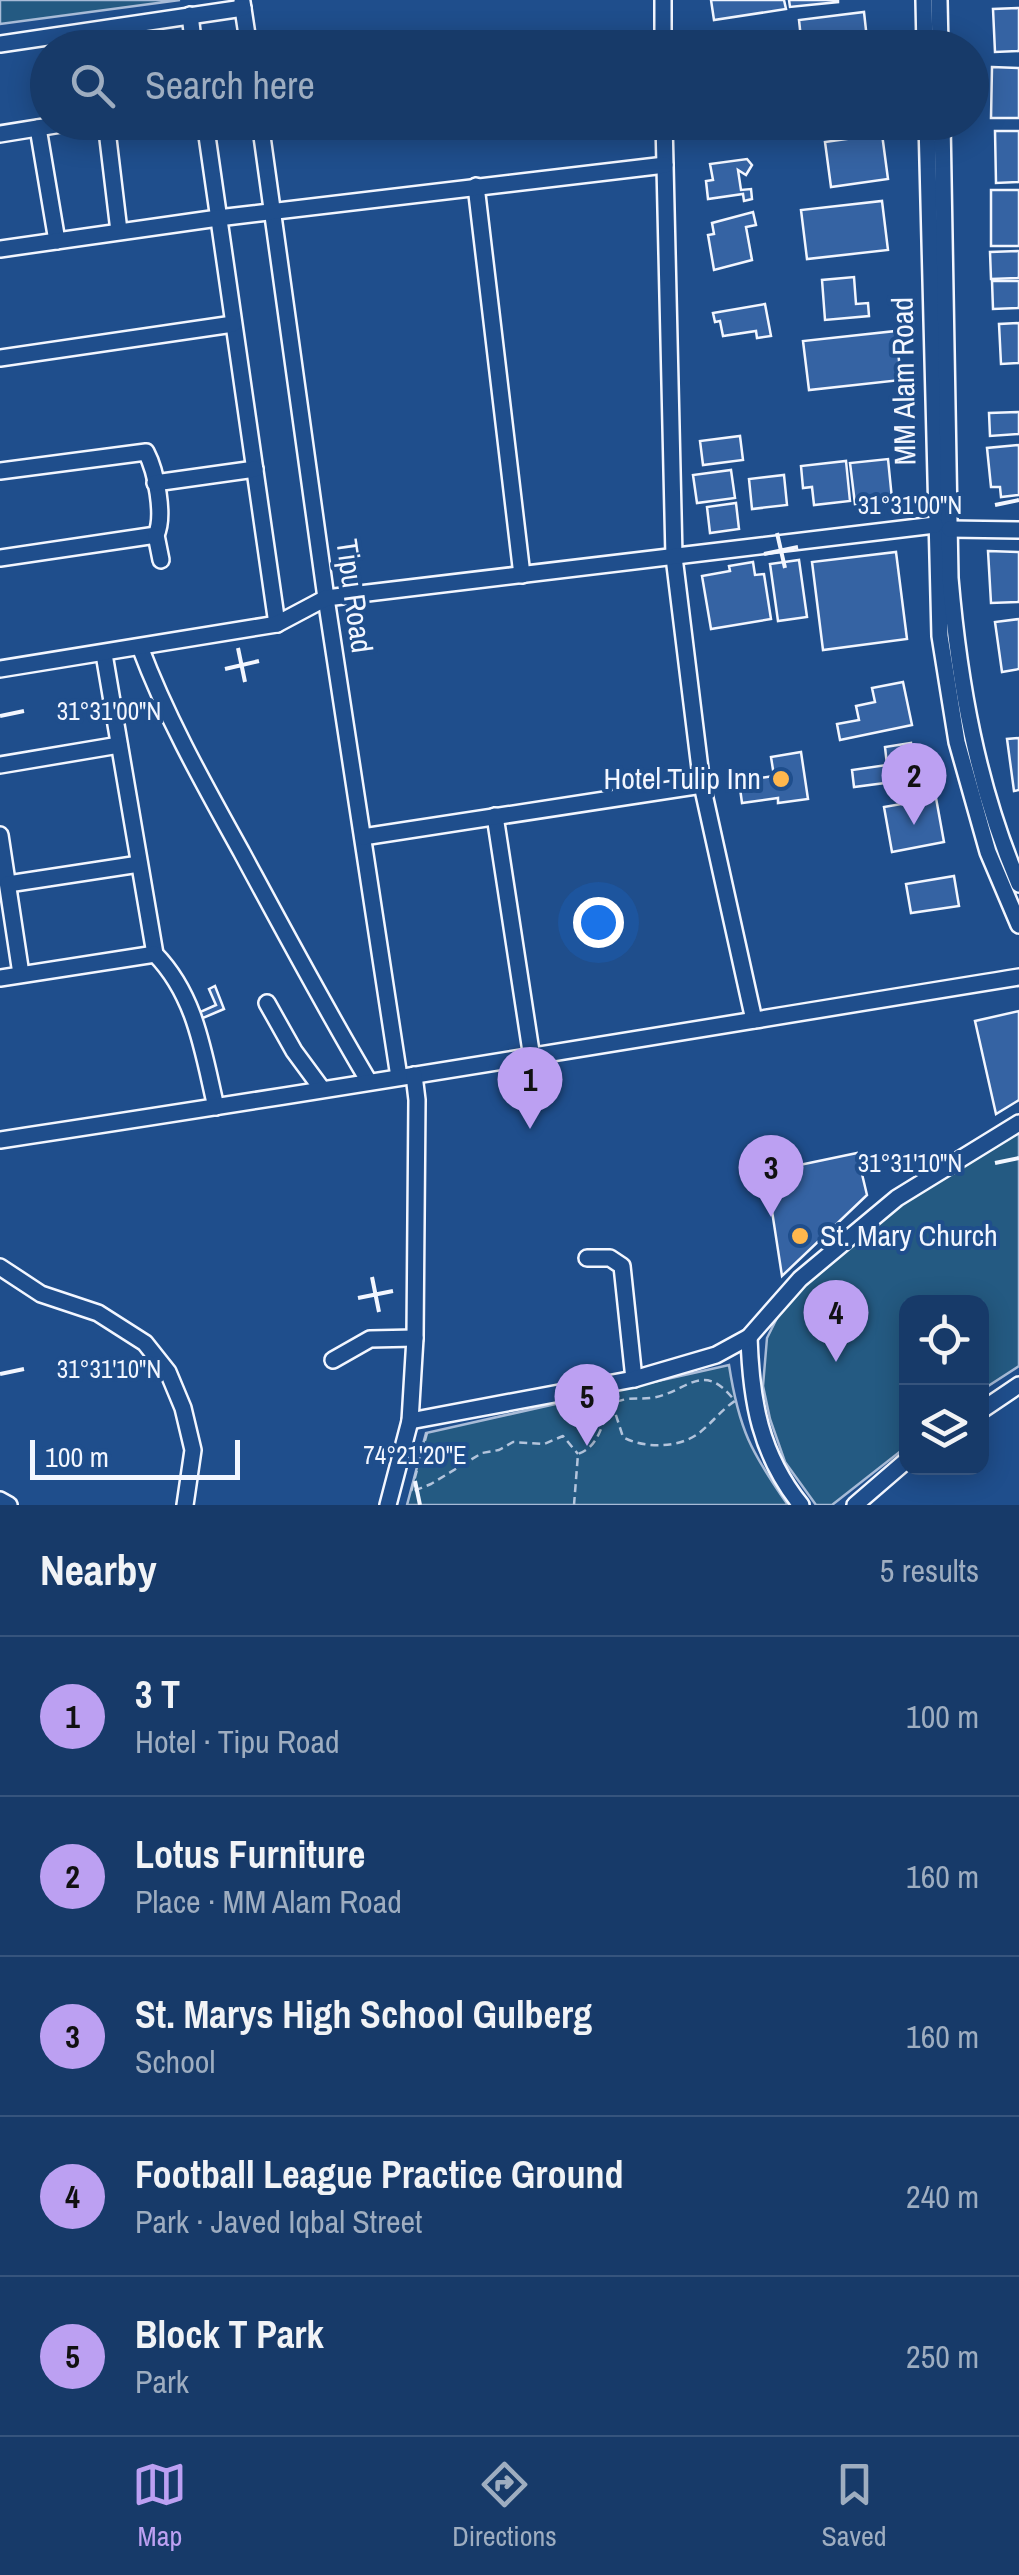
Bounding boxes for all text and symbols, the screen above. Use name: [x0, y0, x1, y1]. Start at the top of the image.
search box: [30, 30, 989, 140]
icon: search: [65, 58, 120, 113]
text: Search here: [145, 60, 315, 111]
street label: MM Alam Road: [882, 297, 924, 465]
text: 31°31'00"N: [858, 488, 962, 522]
street label: Tipu Road: [327, 536, 383, 655]
text: 31°31'00"N: [57, 694, 161, 728]
pin: 2: [882, 742, 946, 825]
place label: Hotel Tulip Inn: [604, 758, 761, 798]
marker: Hotel Tulip Inn: [770, 768, 792, 790]
your location: [573, 897, 624, 948]
pin: 1: [498, 1046, 562, 1129]
pin: 3: [738, 1134, 804, 1217]
text: 31°31'10"N: [858, 1146, 962, 1180]
place label: St. Mary Church: [820, 1215, 998, 1255]
marker: St. Mary Church: [789, 1225, 811, 1247]
pin: 4: [804, 1280, 868, 1362]
map controls: [899, 1295, 989, 1475]
button: locate: [899, 1295, 989, 1385]
text: 31°31'10"N: [57, 1352, 161, 1386]
pin: 5: [554, 1364, 620, 1446]
button: layers: [899, 1385, 989, 1475]
scale bar: [30, 1435, 240, 1480]
text: 100 m: [45, 1438, 109, 1476]
text: 74°21'20"E: [363, 1438, 467, 1472]
text: Nearby: [40, 1542, 157, 1598]
text: 5 results: [880, 1549, 979, 1592]
text: 3 T: [135, 1669, 180, 1720]
text: 1: [65, 1695, 80, 1738]
text: 100 m: [906, 1695, 979, 1738]
text: Hotel · Tipu Road: [135, 1720, 340, 1763]
text: Lotus Furniture: [135, 1829, 365, 1880]
text: 2: [65, 1855, 80, 1898]
text: 160 m: [906, 1855, 979, 1898]
text: Place · MM Alam Road: [135, 1880, 402, 1923]
text: St. Marys High School Gulberg: [135, 1989, 592, 2040]
text: 3: [65, 2015, 80, 2058]
text: 160 m: [906, 2015, 979, 2058]
text: School: [135, 2040, 215, 2083]
text: Football League Practice Ground: [135, 2149, 624, 2200]
text: 4: [65, 2175, 80, 2218]
text: 240 m: [906, 2175, 979, 2218]
text: Park · Javed Iqbal Street: [135, 2200, 422, 2243]
text: Block T Park: [135, 2309, 324, 2360]
text: 5: [65, 2335, 80, 2378]
text: 250 m: [906, 2335, 979, 2378]
text: Park: [135, 2360, 189, 2403]
tab: Map: [132, 2457, 187, 2555]
tab: Directions: [452, 2457, 557, 2555]
tab: Saved: [822, 2457, 887, 2555]

